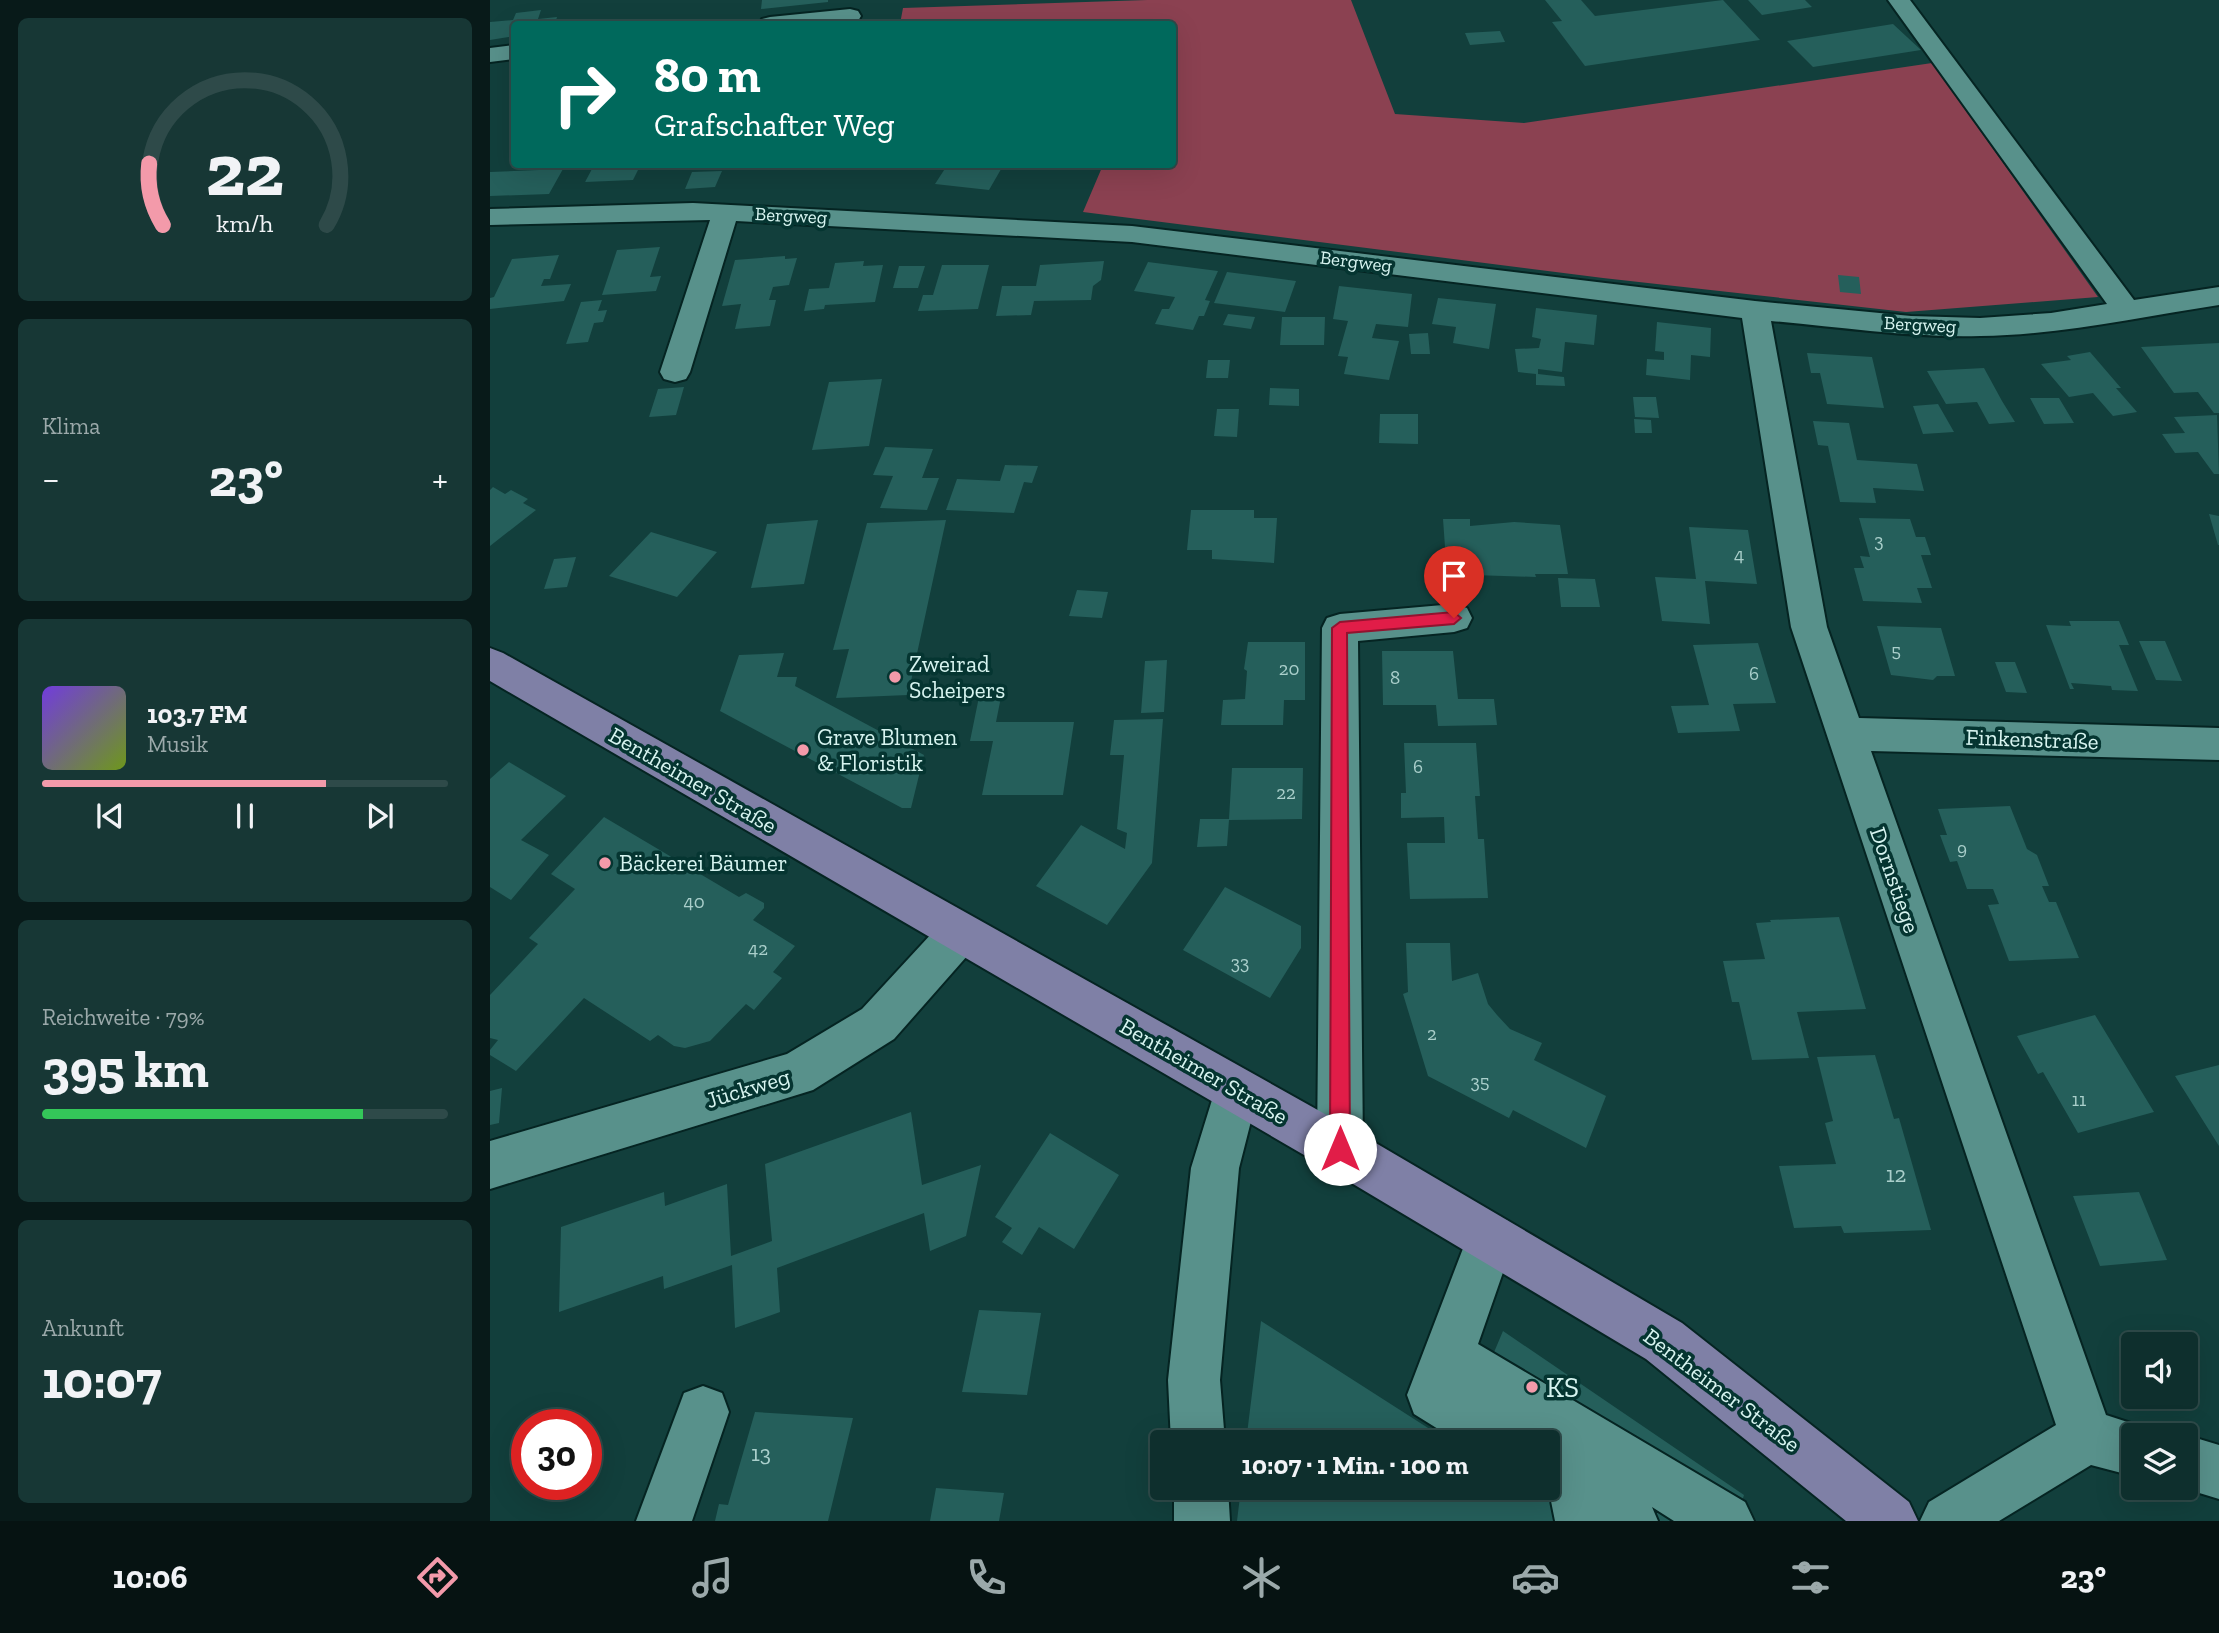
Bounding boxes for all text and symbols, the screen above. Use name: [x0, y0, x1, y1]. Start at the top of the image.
text: 80 m: [654, 46, 761, 105]
icon: right: [539, 49, 630, 140]
text: Grafschafter Weg: [654, 106, 895, 144]
text: 22: [206, 127, 284, 215]
street label: Bergweg: [754, 202, 828, 229]
text: km/h: [216, 208, 274, 238]
street label: Bergweg: [1319, 246, 1394, 277]
street label: Bergweg: [1883, 311, 1957, 338]
text: Klima: [42, 412, 100, 440]
text: 23°: [209, 447, 283, 509]
text: −: [42, 456, 60, 502]
text: +: [432, 456, 448, 502]
house number: 3: [1874, 529, 1884, 552]
house number: 4: [1734, 543, 1744, 566]
pin: [1424, 546, 1484, 618]
icon: arrive: [1435, 557, 1473, 595]
house number: 5: [1891, 639, 1901, 662]
place label: Zweirad Scheipers: [909, 650, 1005, 704]
house number: 20: [1279, 657, 1299, 680]
house number: 6: [1749, 662, 1759, 685]
house number: 8: [1390, 666, 1400, 689]
marker: Zweirad Scheipers: [887, 669, 903, 685]
text: 103.7 FM: [147, 698, 247, 730]
street label: Bentheimer Straße: [604, 721, 782, 839]
place label: Grave Blumen & Floristik: [817, 723, 957, 777]
street label: Finkenstraße: [1965, 723, 2099, 755]
text: Musik: [147, 730, 208, 758]
marker: Grave Blumen & Floristik: [795, 742, 811, 758]
house number: 6: [1413, 755, 1423, 778]
house number: 22: [1276, 781, 1296, 804]
icon: previous: [91, 797, 129, 835]
icon: pause: [226, 797, 264, 835]
icon: next: [361, 797, 399, 835]
street label: Dornstiege: [1864, 823, 1926, 937]
house number: 9: [1957, 837, 1967, 860]
place label: Bäckerei Bäumer: [619, 849, 787, 877]
marker: Bäckerei Bäumer: [597, 855, 613, 871]
house number: 40: [683, 890, 705, 913]
house number: 42: [748, 937, 768, 960]
house number: 33: [1231, 951, 1249, 974]
text: Reichweite · 79%: [42, 1003, 205, 1031]
street label: Bentheimer Straße: [1115, 1012, 1293, 1130]
house number: 2: [1427, 1022, 1437, 1045]
text: 395 km: [42, 1038, 209, 1100]
street label: Jückweg: [703, 1062, 794, 1114]
house number: 35: [1470, 1070, 1490, 1093]
house number: 11: [2072, 1088, 2086, 1111]
position arrow: [1303, 1112, 1377, 1186]
house number: 12: [1886, 1160, 1906, 1188]
text: Ankunft: [42, 1314, 124, 1342]
street label: Bentheimer Straße: [1638, 1322, 1806, 1458]
map controls: [2121, 1332, 2198, 1500]
button: sound: [2121, 1332, 2198, 1409]
text: 10:07: [42, 1349, 162, 1411]
place label: KS: [1546, 1371, 1579, 1404]
marker: KS: [1524, 1379, 1540, 1395]
speed limit sign: 30: [511, 1409, 602, 1500]
button: layers: [2121, 1423, 2198, 1500]
house number: 13: [751, 1439, 771, 1467]
text: 10:07 · 1 Min. · 100 m: [1242, 1449, 1468, 1481]
icon: directions: [413, 1553, 462, 1602]
icon: music: [688, 1553, 737, 1602]
icon: phone: [962, 1553, 1011, 1602]
icon: climate: [1237, 1553, 1286, 1602]
icon: car: [1511, 1553, 1560, 1602]
icon: filters: [1786, 1553, 1835, 1602]
text: 10:06: [113, 1558, 188, 1596]
text: 23°: [2060, 1558, 2106, 1596]

